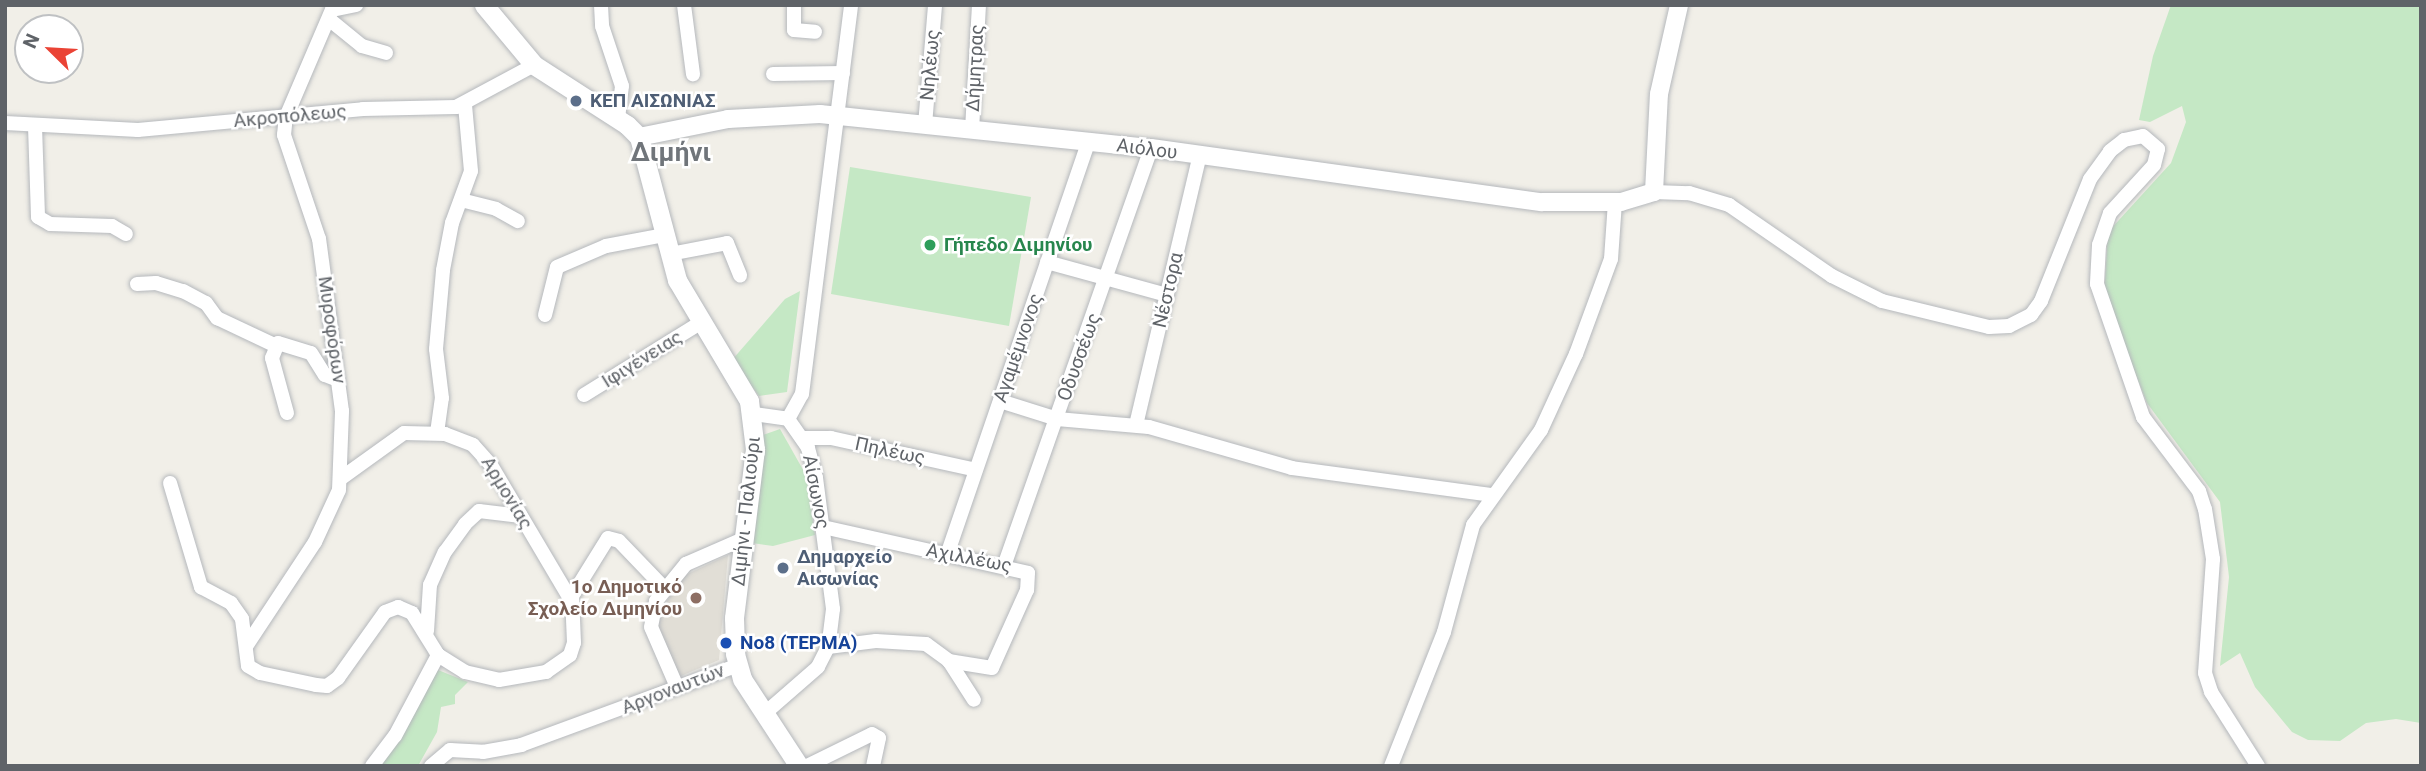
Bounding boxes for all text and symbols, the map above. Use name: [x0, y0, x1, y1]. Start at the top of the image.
north arrow: [14, 14, 84, 84]
street label: Δήμητρας: [961, 24, 989, 112]
street label: Νηλέως: [916, 29, 944, 101]
text: N: [18, 30, 44, 52]
place label: ΚΕΠ ΑΙΣΩΝΙΑΣ: [590, 90, 715, 112]
marker: ΚΕΠ ΑΙΣΩΝΙΑΣ: [568, 93, 584, 109]
street label: Ακροπόλεως: [233, 100, 347, 132]
street label: Αιόλου: [1115, 134, 1179, 164]
district label: Διμήνι: [631, 137, 711, 169]
place label: Γήπεδο Διμηνίου: [944, 234, 1092, 256]
marker: Γήπεδο Διμηνίου: [922, 237, 938, 253]
street label: Νέστορα: [1148, 250, 1188, 330]
street label: Μυροφόρων: [313, 275, 351, 385]
street label: Αγαμέμνονος: [989, 291, 1047, 405]
street label: Οδυσσέως: [1053, 310, 1105, 404]
street label: Ιφιγένειας: [598, 325, 686, 393]
street label: Πηλέως: [853, 432, 927, 470]
street label: Διμήνι - Παλιούρι: [727, 435, 765, 587]
street label: Αρμονίας: [476, 452, 538, 534]
street label: Αίσωνος: [798, 453, 834, 531]
street label: Αχιλλέως: [924, 539, 1014, 577]
place label: Δημαρχείο Αισωνίας: [797, 546, 892, 590]
marker: Δημαρχείο Αισωνίας: [775, 560, 791, 576]
place label: 1ο Δημοτικό Σχολείο Διμηνίου: [528, 576, 682, 620]
marker: 1ο Δημοτικό Σχολείο Διμηνίου: [688, 590, 704, 606]
place label: Νο8 (ΤΕΡΜΑ): [740, 632, 857, 654]
marker: Νο8 (ΤΕΡΜΑ): [718, 635, 734, 651]
street label: Αργοναυτών: [618, 659, 728, 719]

